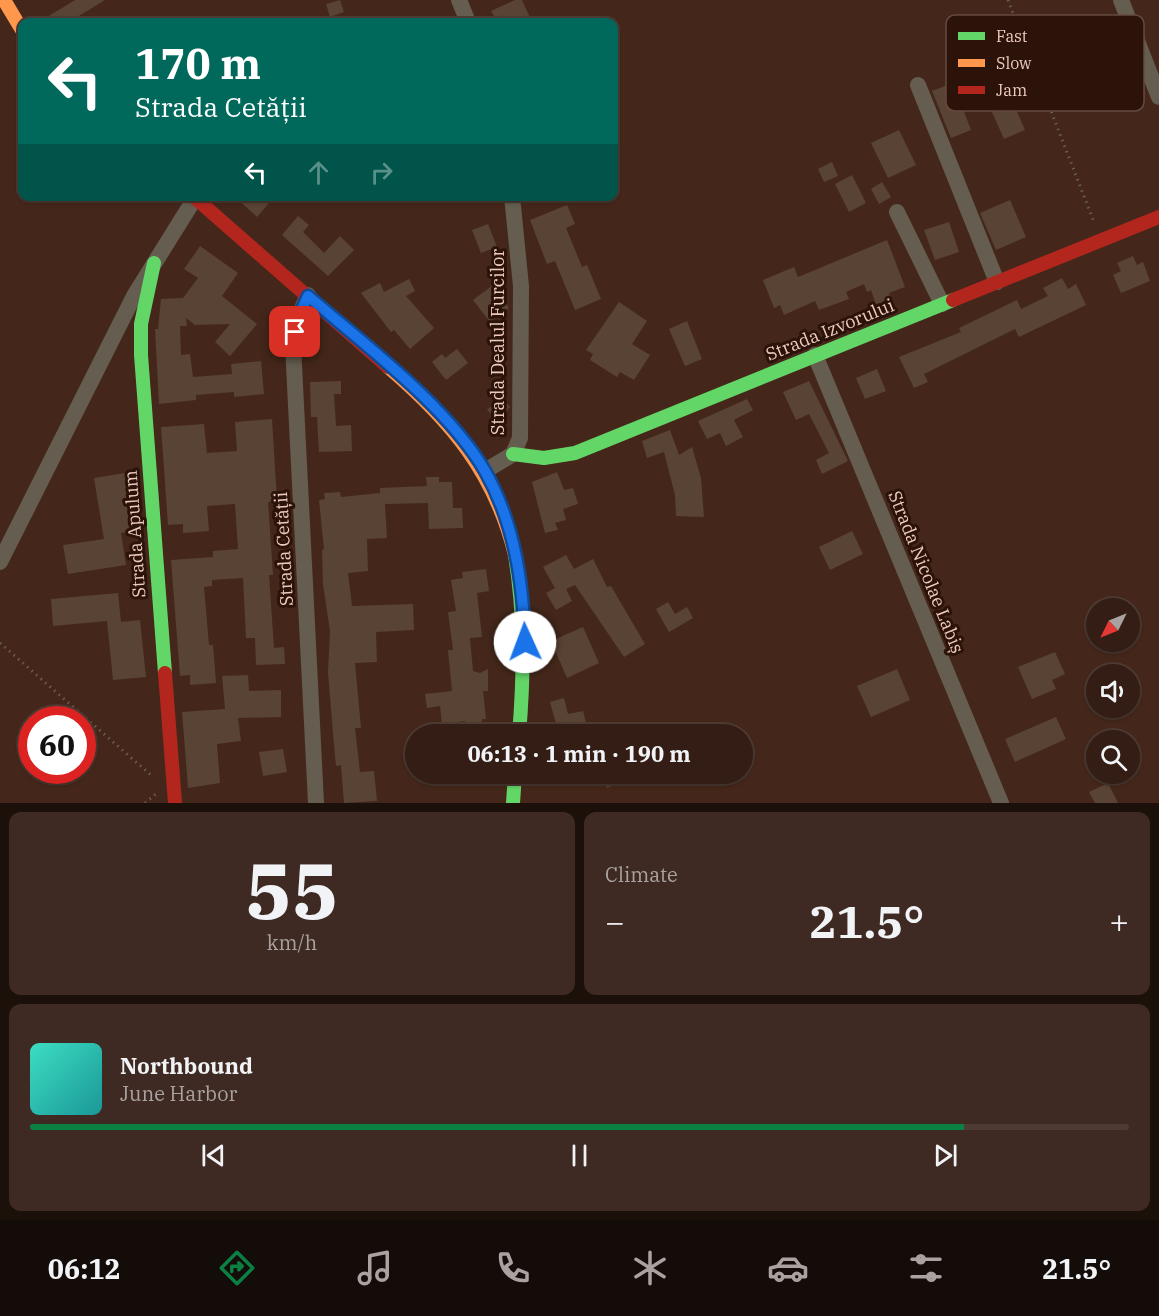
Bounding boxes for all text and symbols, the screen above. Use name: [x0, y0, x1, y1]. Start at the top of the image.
legend: [946, 15, 1144, 111]
text: Fast: [996, 26, 1028, 46]
text: 170 m: [135, 36, 261, 91]
icon: left: [36, 42, 114, 120]
text: Slow: [996, 53, 1032, 73]
text: Jam: [996, 80, 1027, 100]
text: Strada Cetății: [135, 89, 307, 124]
icon: left: [239, 156, 272, 189]
icon: ahead: [302, 156, 335, 189]
icon: right: [365, 156, 398, 189]
street label: Strada Dealul Furcilor: [486, 249, 509, 435]
street label: Strada Izvorului: [762, 293, 898, 366]
pin: [269, 306, 320, 357]
icon: arrive: [278, 315, 311, 348]
street label: Strada Apulum: [119, 470, 150, 599]
street label: Strada Nicolae Labiș: [883, 487, 970, 656]
street label: Strada Cetății: [269, 491, 298, 607]
north arrow: [1086, 598, 1140, 652]
map controls: [1086, 598, 1140, 784]
position arrow: [493, 610, 557, 674]
button: sound: [1086, 664, 1140, 718]
speed limit sign: 60: [18, 706, 96, 784]
button: search: [1086, 730, 1140, 784]
text: 06:13 · 1 min · 190 m: [467, 739, 691, 768]
text: 55: [245, 839, 339, 940]
text: Climate: [605, 861, 678, 888]
text: 21.5°: [810, 892, 924, 950]
text: −: [605, 900, 625, 943]
text: +: [1109, 900, 1129, 943]
text: km/h: [267, 929, 317, 956]
text: Northbound: [120, 1051, 253, 1080]
text: June Harbor: [120, 1080, 237, 1107]
icon: previous: [197, 1139, 230, 1172]
icon: pause: [563, 1139, 596, 1172]
icon: next: [929, 1139, 962, 1172]
icon: directions: [216, 1247, 258, 1289]
icon: music: [354, 1247, 396, 1289]
icon: phone: [492, 1247, 534, 1289]
icon: climate: [629, 1247, 671, 1289]
icon: car: [767, 1247, 809, 1289]
icon: filters: [905, 1247, 947, 1289]
text: 06:12: [48, 1251, 121, 1286]
text: 21.5°: [1042, 1251, 1111, 1286]

